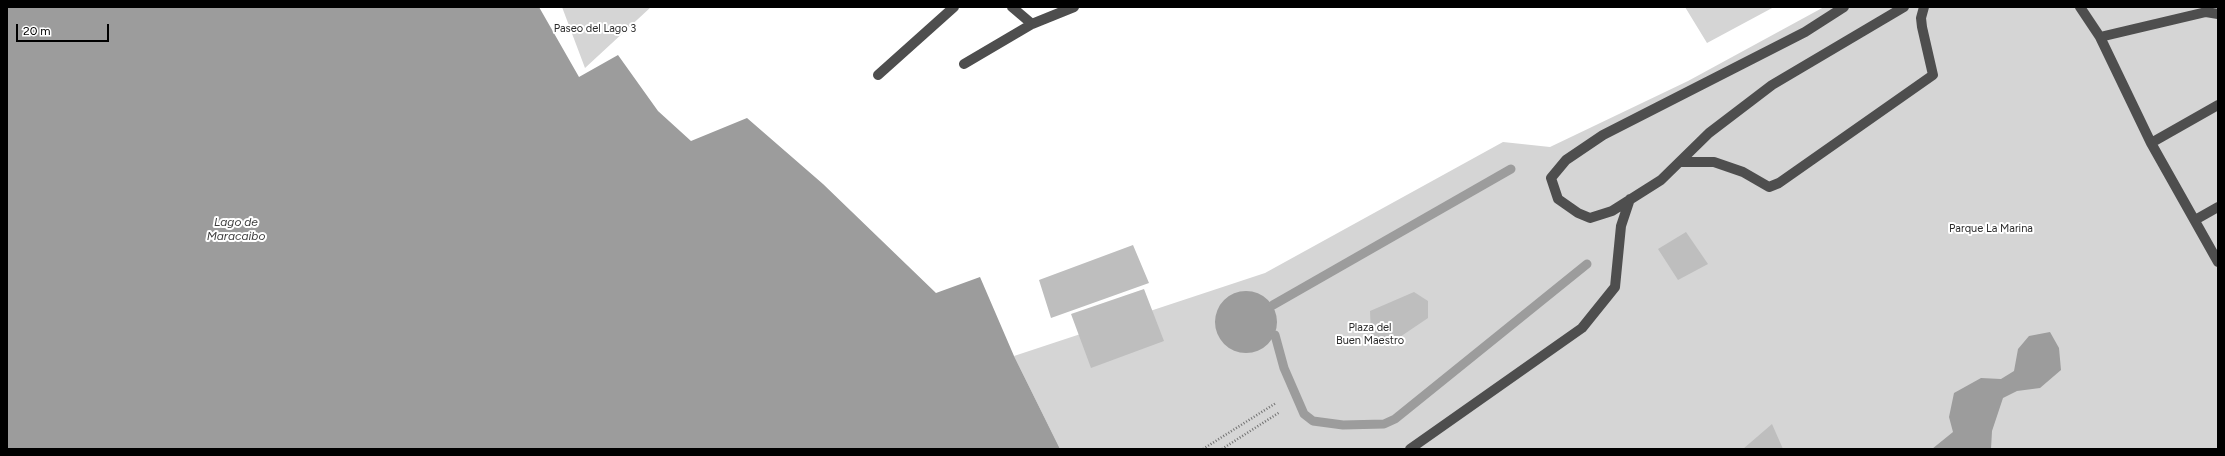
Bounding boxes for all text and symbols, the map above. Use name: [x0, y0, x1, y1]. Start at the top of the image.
scale bar: [18, 16, 111, 42]
park label: Paseo del Lago 3: [554, 22, 636, 36]
text: 20 m: [23, 24, 51, 38]
water label: Lago de Maracaibo: [207, 215, 265, 243]
park label: Parque La Marina: [1949, 222, 2033, 236]
park label: Plaza del Buen Maestro: [1336, 321, 1404, 347]

